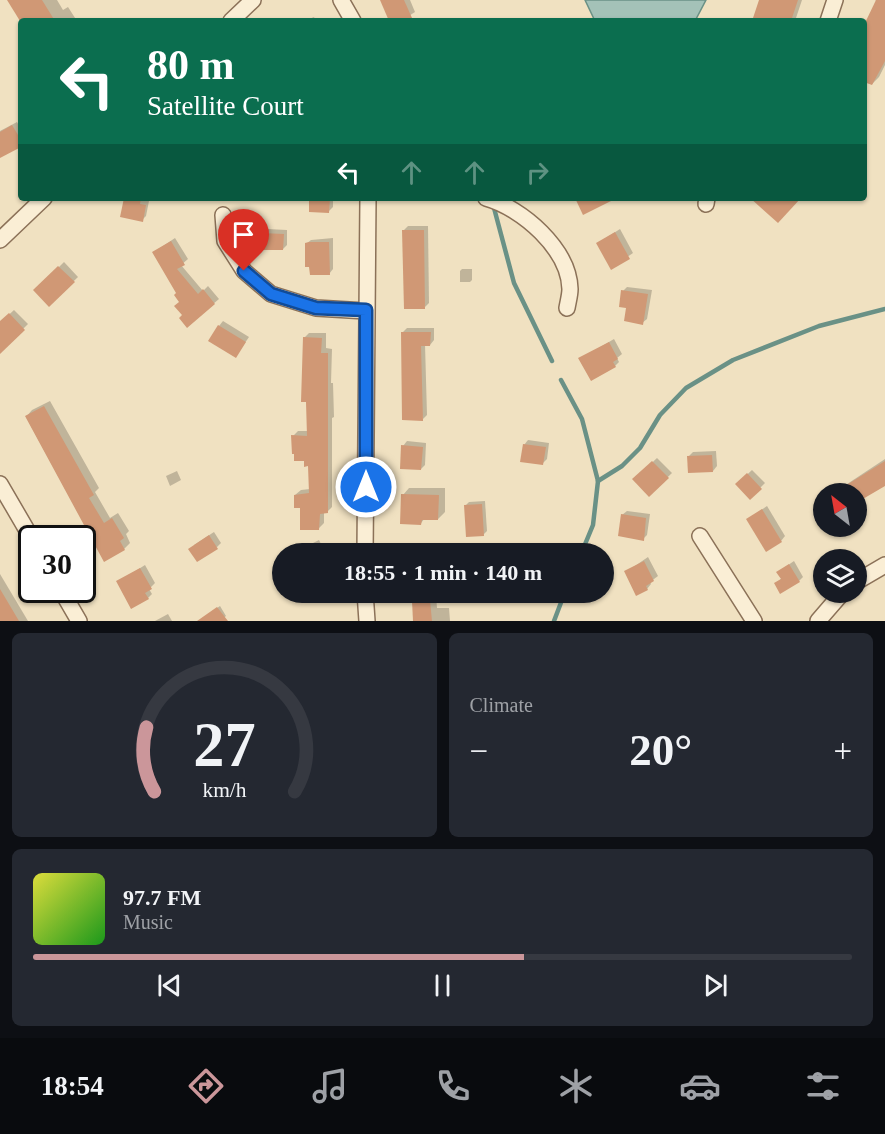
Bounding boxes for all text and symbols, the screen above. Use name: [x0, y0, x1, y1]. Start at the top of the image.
icon: left: [48, 42, 126, 120]
text: 80 m: [147, 42, 235, 88]
text: Satellite Court: [147, 91, 304, 121]
icon: left: [332, 156, 365, 189]
icon: ahead: [395, 156, 428, 189]
icon: ahead: [458, 156, 491, 189]
icon: right: [521, 156, 554, 189]
pin: [218, 209, 269, 271]
icon: arrive: [227, 218, 260, 251]
position arrow: [334, 455, 398, 519]
north arrow: [813, 483, 867, 537]
map controls: [813, 483, 867, 603]
speed limit sign: 30: [18, 525, 96, 603]
button: layers: [813, 549, 867, 603]
text: 18:55 · 1 min · 140 m: [344, 560, 542, 585]
text: Climate: [470, 694, 533, 716]
text: 27: [193, 710, 255, 779]
text: 20°: [629, 725, 692, 775]
text: −: [470, 733, 488, 769]
text: +: [833, 733, 852, 769]
text: km/h: [202, 778, 247, 802]
text: 97.7 FM: [123, 885, 201, 910]
text: Music: [123, 911, 173, 933]
icon: previous: [153, 969, 186, 1002]
icon: pause: [426, 969, 459, 1002]
icon: next: [699, 969, 732, 1002]
icon: directions: [185, 1065, 227, 1107]
icon: music: [309, 1065, 351, 1107]
icon: phone: [432, 1065, 474, 1107]
icon: climate: [555, 1065, 597, 1107]
icon: car: [679, 1065, 721, 1107]
icon: filters: [802, 1065, 844, 1107]
text: 18:54: [41, 1071, 104, 1101]

